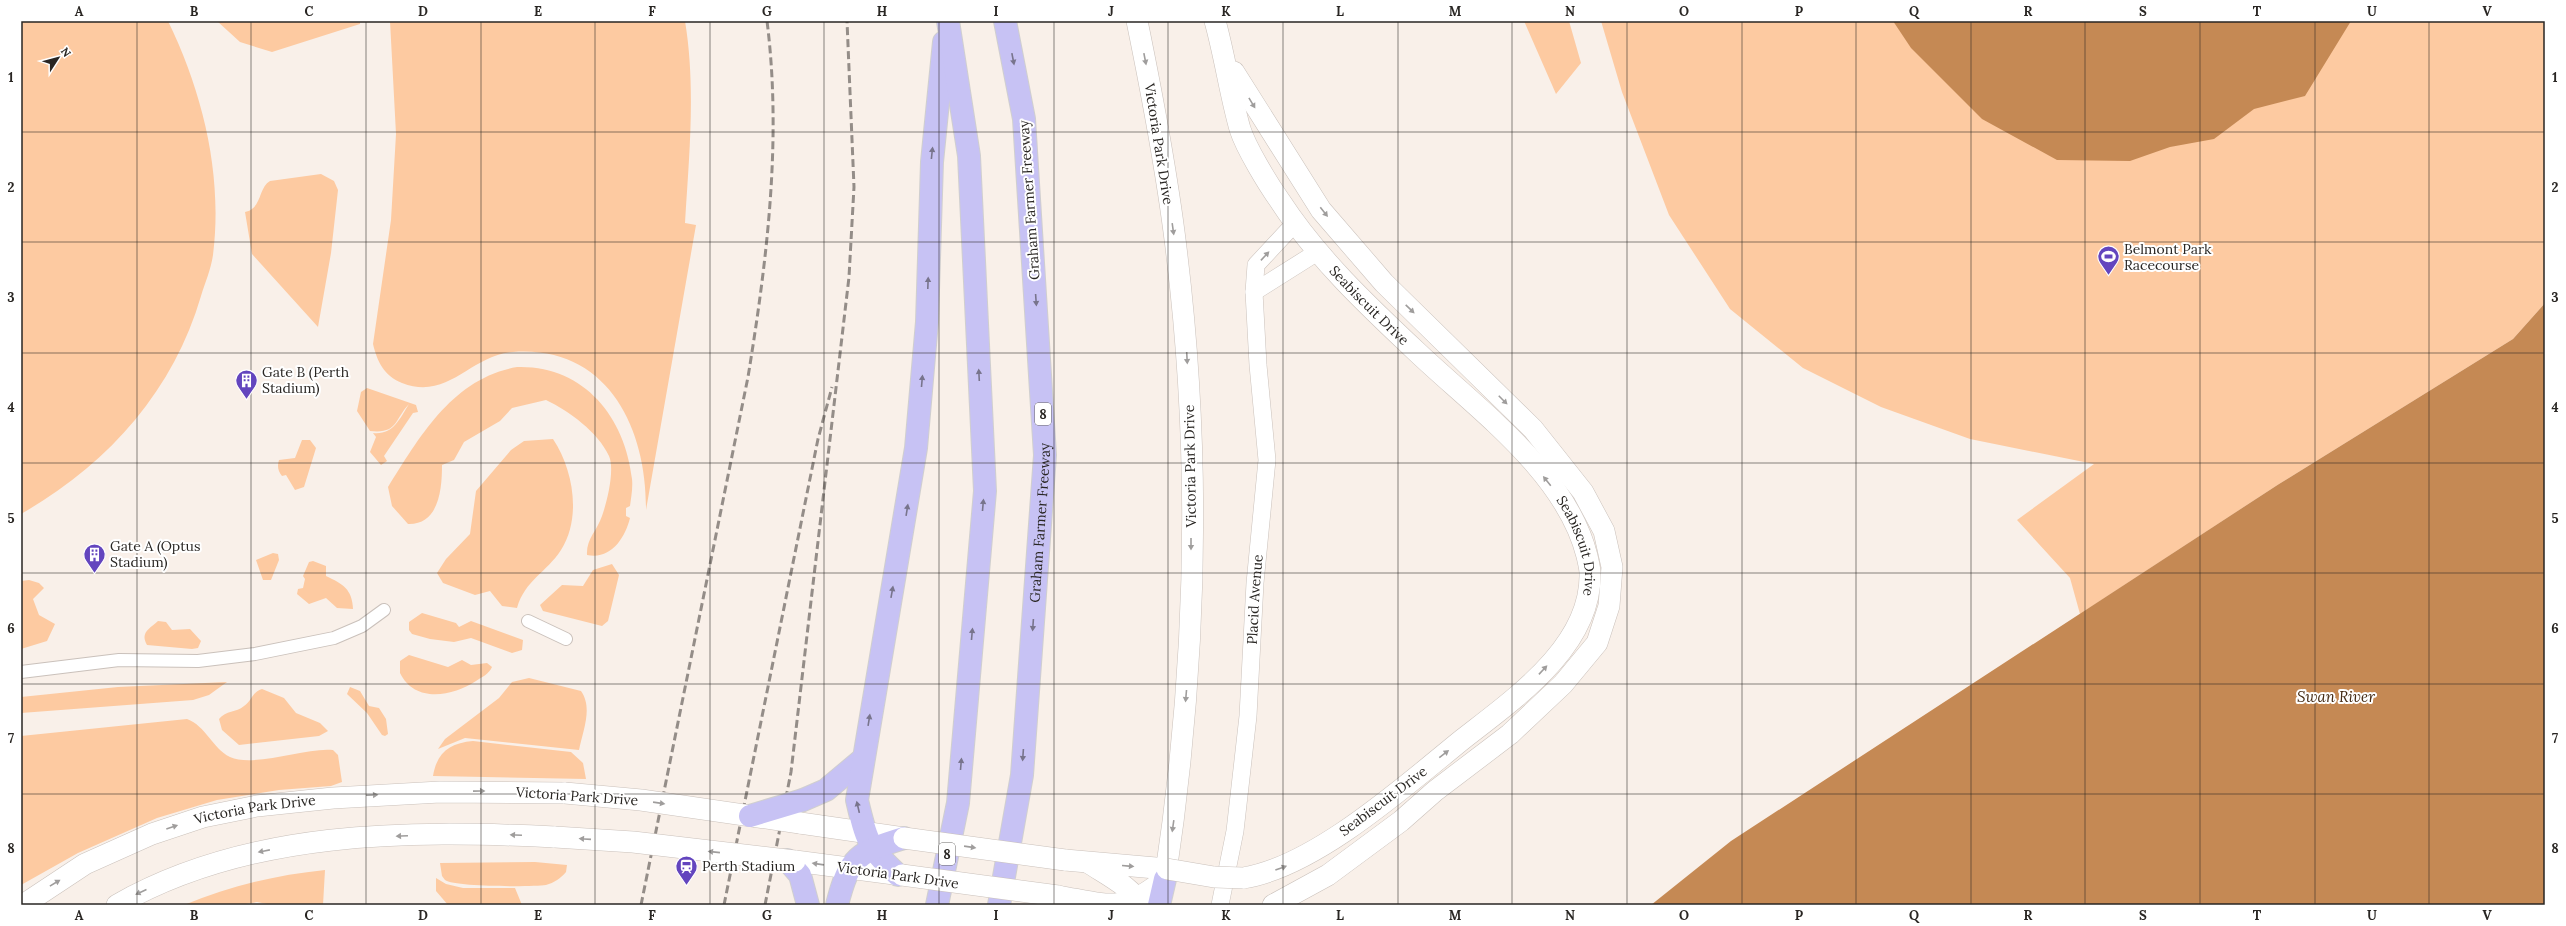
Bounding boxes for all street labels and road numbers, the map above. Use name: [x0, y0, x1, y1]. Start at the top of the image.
street label: Victoria Park Drive: [1140, 81, 1178, 206]
street label: Graham Farmer Freeway: [1014, 119, 1044, 280]
street label: Seabiscuit Drive: [1325, 262, 1413, 349]
road number: 8: [1035, 403, 1051, 425]
street label: Victoria Park Drive: [1180, 404, 1200, 528]
street label: Graham Farmer Freeway: [1025, 442, 1054, 603]
street label: Seabiscuit Drive: [1553, 492, 1599, 598]
street label: Placid Avenue: [1243, 553, 1267, 645]
street label: Seabiscuit Drive: [1336, 762, 1431, 840]
street label: Victoria Park Drive: [514, 783, 639, 809]
street label: Victoria Park Drive: [191, 791, 317, 829]
road number: 8: [939, 843, 955, 865]
street label: Victoria Park Drive: [835, 857, 960, 892]

